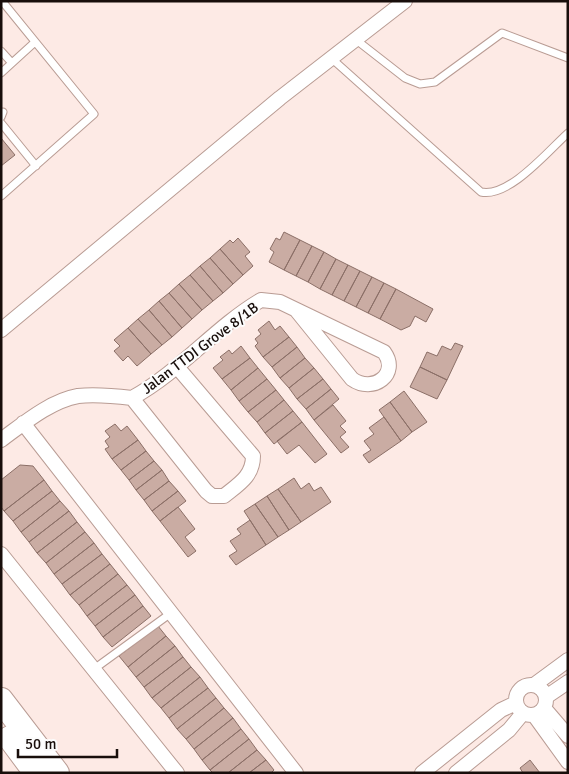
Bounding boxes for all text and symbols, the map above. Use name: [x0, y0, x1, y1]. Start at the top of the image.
street label: Jalan TTDI Grove 8/1B: [138, 298, 262, 398]
scale bar: [18, 726, 116, 758]
text: 50 m: [25, 735, 56, 753]

